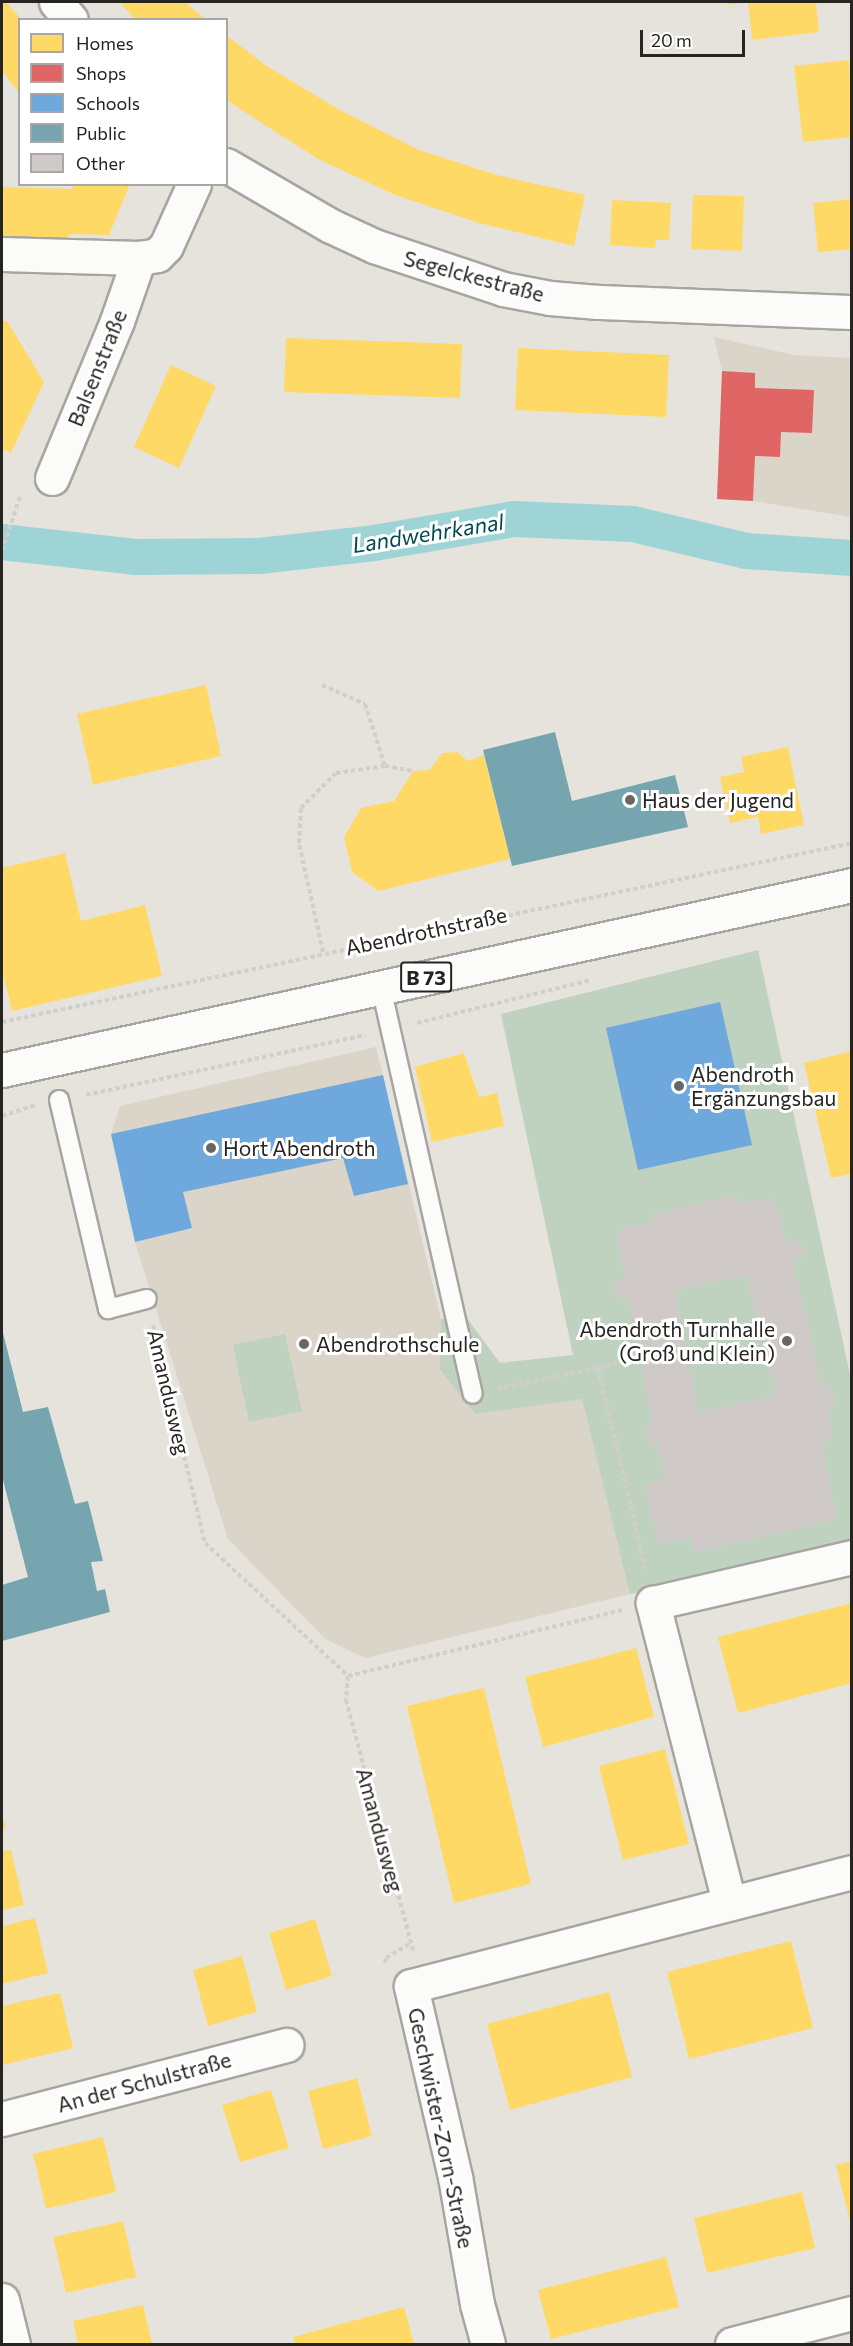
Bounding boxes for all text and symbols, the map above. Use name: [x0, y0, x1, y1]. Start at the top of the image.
legend: [18, 18, 228, 186]
scale bar: [643, 18, 748, 56]
text: 20 m: [651, 29, 692, 51]
text: Homes: [76, 32, 134, 54]
text: Shops: [76, 62, 126, 84]
text: Schools: [76, 92, 140, 114]
text: Public: [76, 122, 126, 144]
text: Other: [76, 152, 125, 174]
street label: Segelckestraße: [401, 245, 547, 307]
street label: Balsenstraße: [62, 306, 132, 430]
water label: Landwehrkanal: [350, 508, 506, 558]
place label: Haus der Jugend: [642, 787, 794, 813]
marker: Haus der Jugend: [623, 793, 637, 807]
street label: Abendrothstraße: [343, 902, 509, 960]
road number: B 73: [399, 960, 453, 994]
place label: Abendroth Ergänzungsbau: [691, 1061, 836, 1111]
marker: Abendroth Ergänzungsbau: [672, 1079, 686, 1093]
place label: Hort Abendroth: [223, 1135, 376, 1161]
marker: Hort Abendroth: [204, 1141, 218, 1155]
place label: Abendroth Turnhalle (Groß und Klein): [579, 1316, 775, 1366]
street label: Amandusweg: [142, 1327, 196, 1457]
place label: Abendrothschule: [316, 1331, 479, 1357]
marker: Abendroth Turnhalle (Groß und Klein): [780, 1334, 794, 1348]
marker: Abendrothschule: [297, 1337, 311, 1351]
street label: Amandusweg: [351, 1765, 409, 1895]
street label: Geschwister-Zorn-Straße: [403, 2005, 479, 2251]
street label: An der Schulstraße: [54, 2047, 234, 2117]

